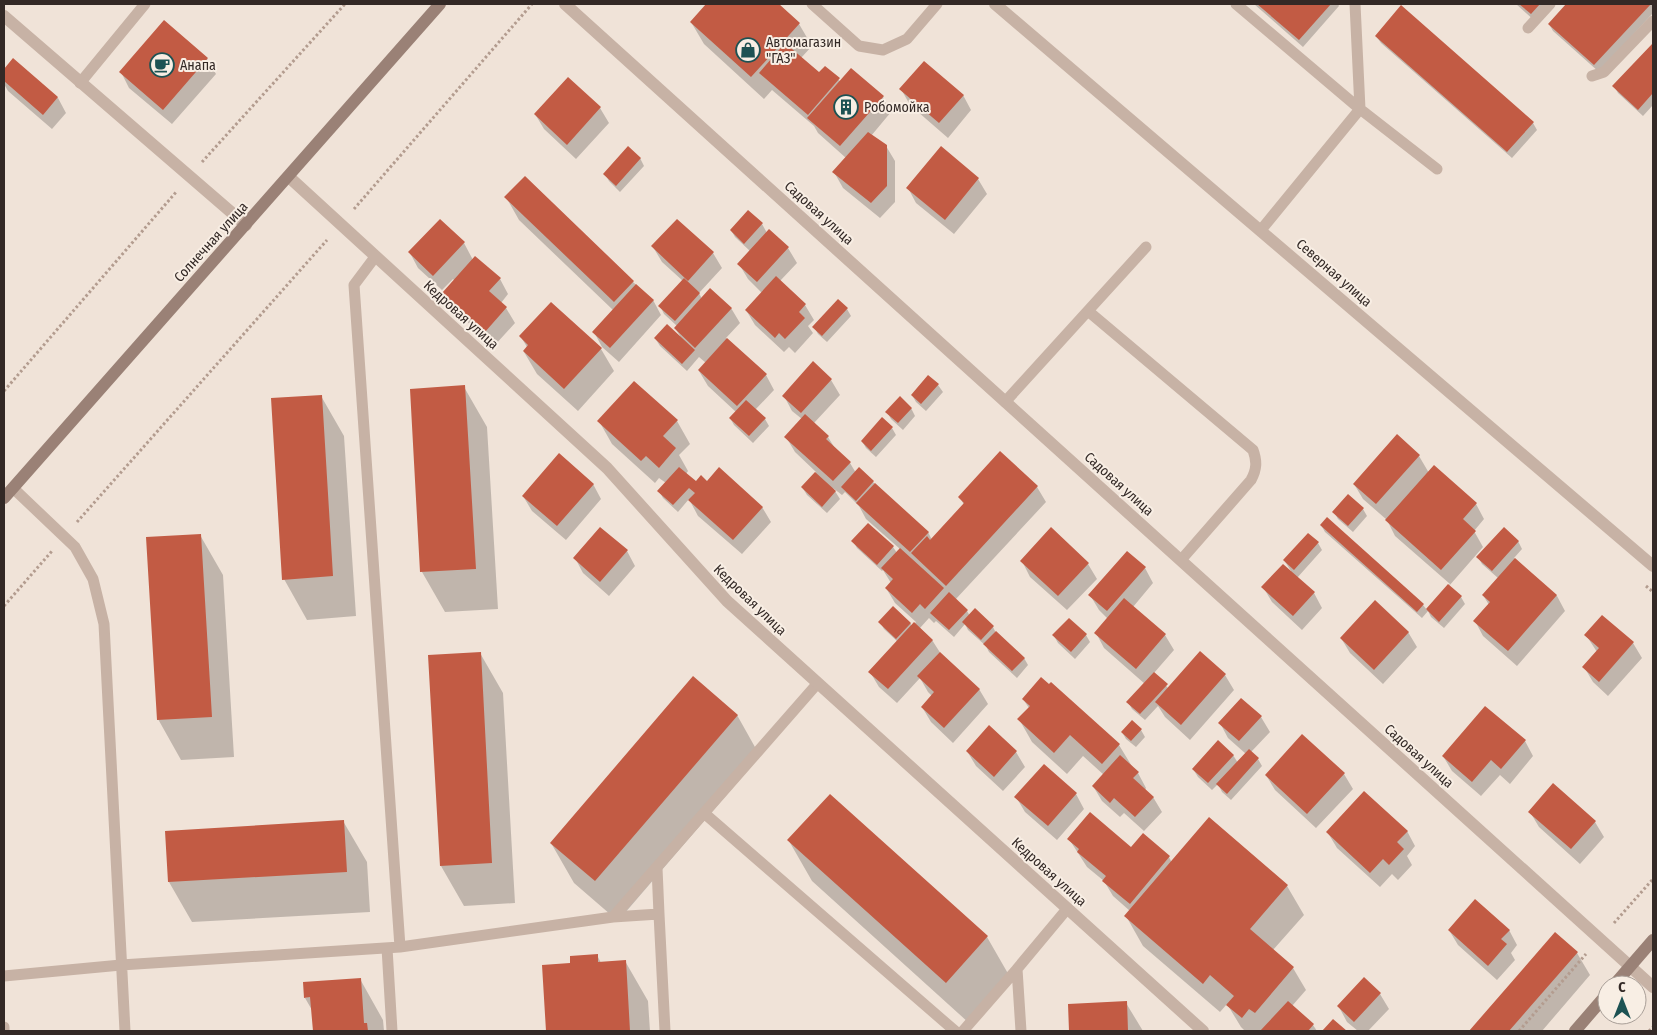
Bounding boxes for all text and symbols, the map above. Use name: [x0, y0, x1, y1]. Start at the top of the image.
place label: Автомагазин "ГАЗ": [766, 34, 841, 67]
shop icon: Автомагазин "ГАЗ": [735, 37, 761, 63]
cafe icon: Анапа: [149, 52, 175, 78]
place label: Анапа: [180, 57, 216, 74]
building icon: Робомойка: [833, 94, 859, 120]
place label: Робомойка: [864, 99, 930, 116]
street label: Садовая улица: [781, 177, 857, 249]
street label: Солнечная улица: [171, 198, 252, 286]
street label: Северная улица: [1293, 236, 1375, 311]
street label: Кедровая улица: [420, 277, 502, 353]
street label: Садовая улица: [1081, 448, 1157, 520]
street label: Кедровая улица: [710, 561, 790, 639]
street label: Садовая улица: [1381, 720, 1457, 792]
street label: Кедровая улица: [1008, 834, 1090, 910]
north arrow: [1597, 975, 1647, 1025]
text: С: [1618, 979, 1626, 996]

